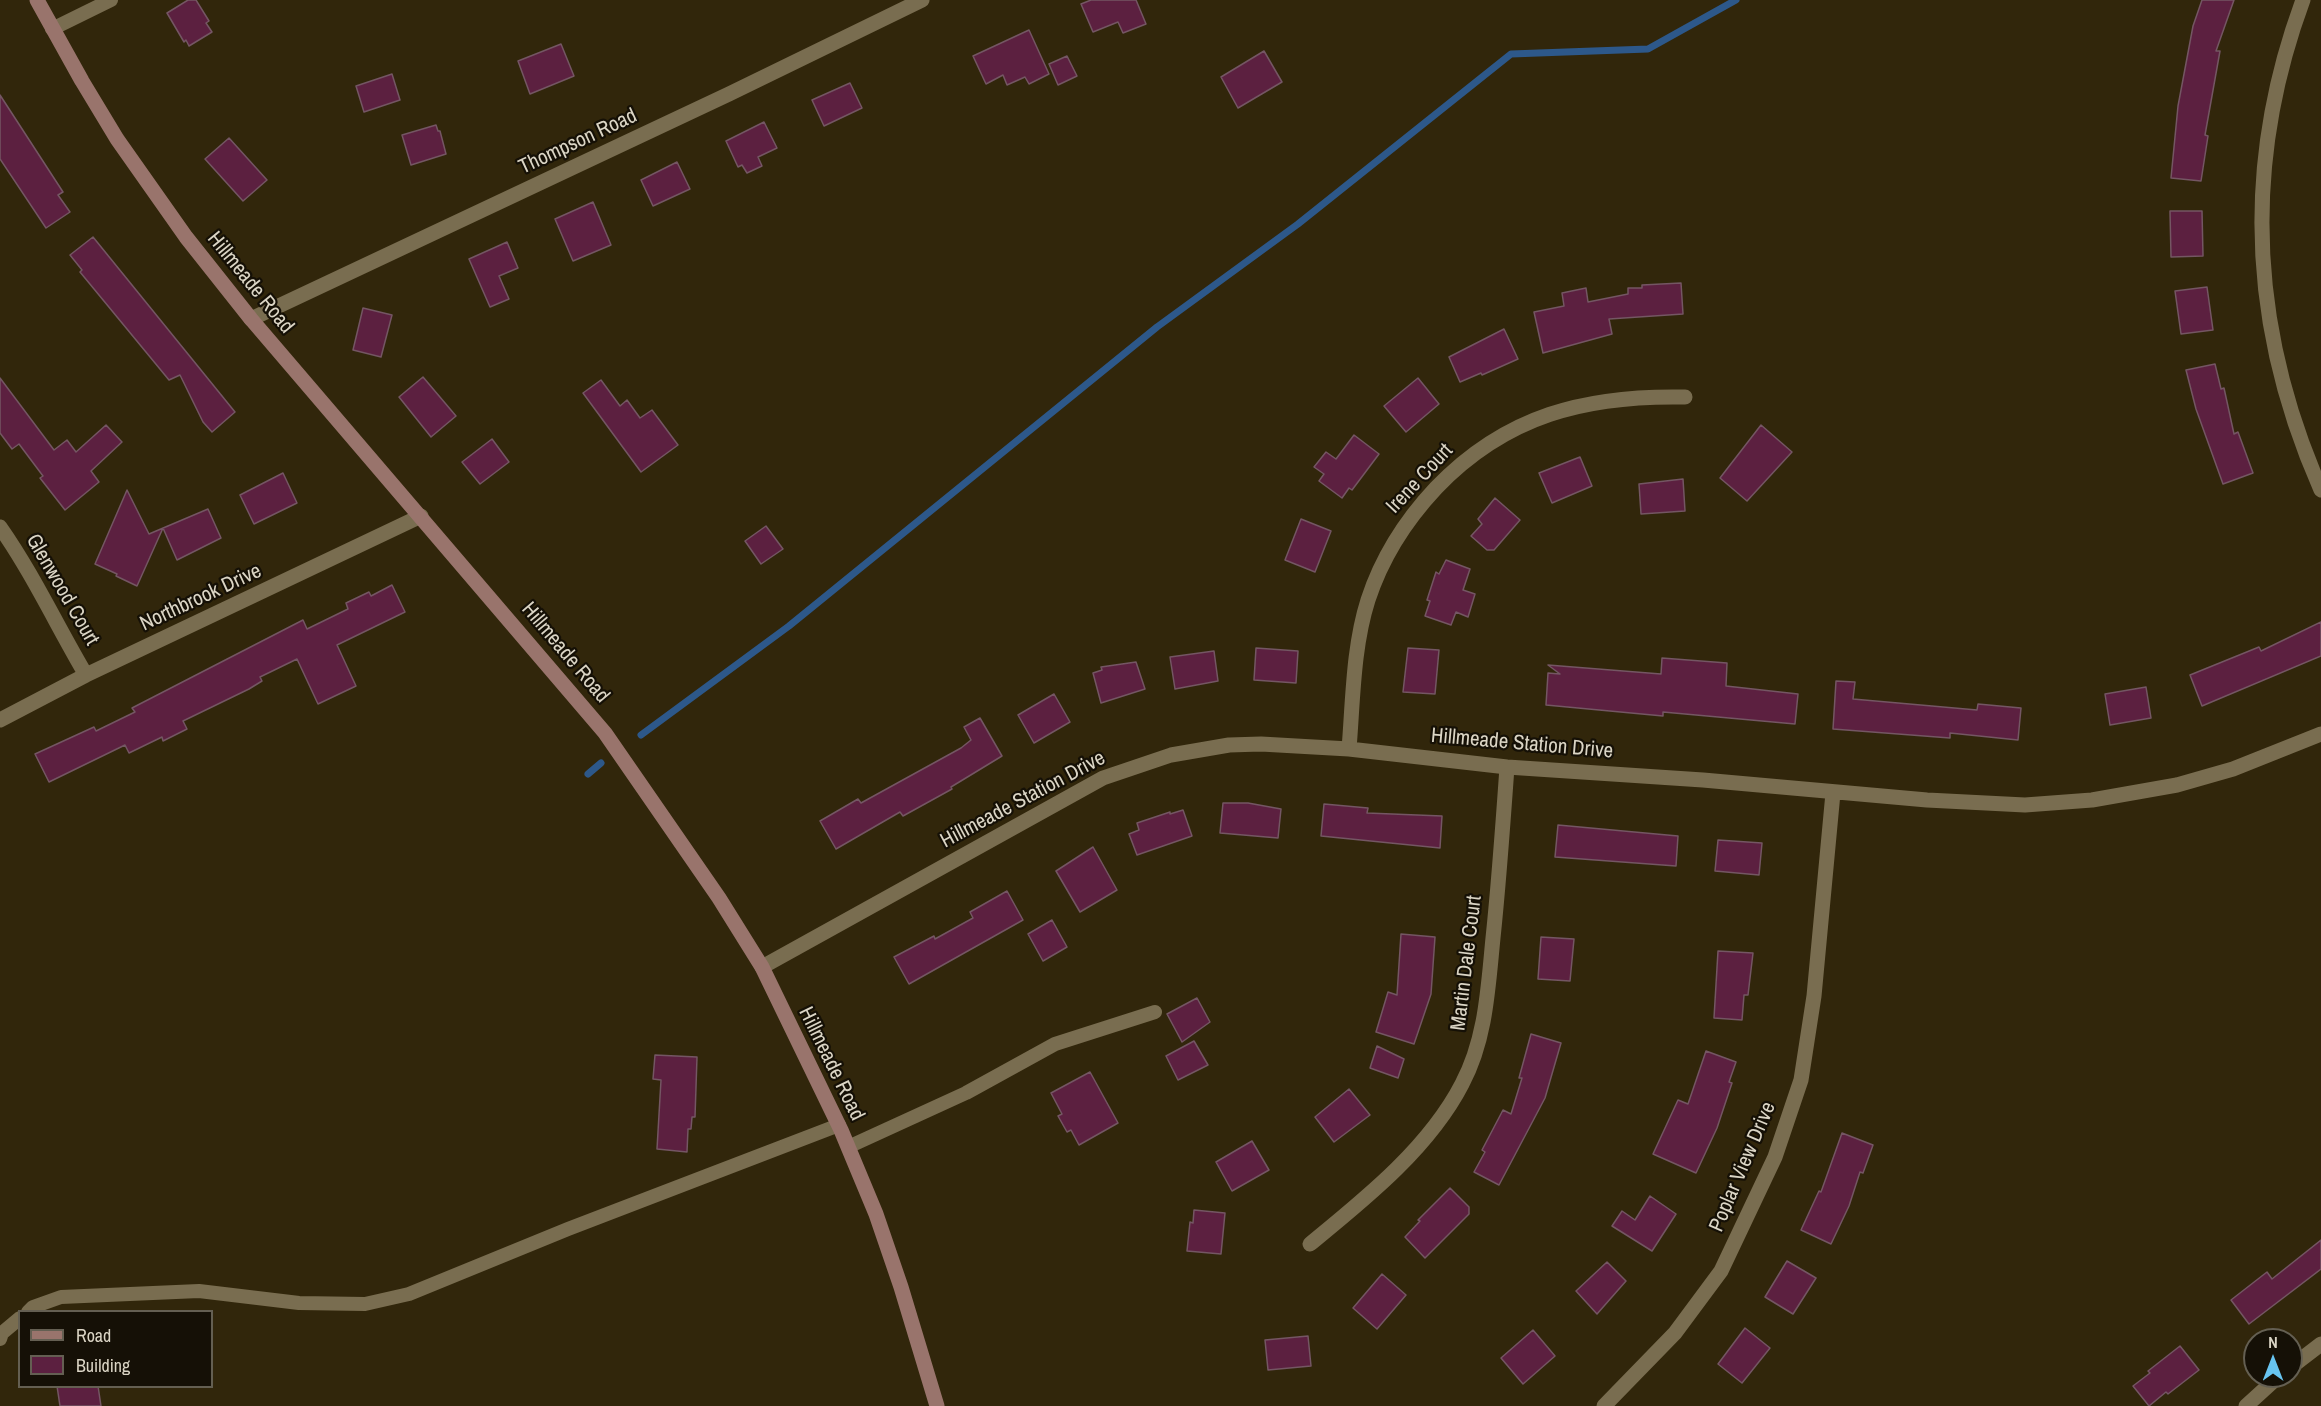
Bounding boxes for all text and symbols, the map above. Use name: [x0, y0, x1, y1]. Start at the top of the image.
street label: Thompson Road: [515, 104, 641, 180]
street label: Hillmeade Road: [201, 227, 299, 339]
street label: Irene Court: [1381, 439, 1459, 519]
street label: Glenwood Court: [20, 530, 104, 650]
street label: Northbrook Drive: [136, 559, 266, 637]
street label: Hillmeade Road: [516, 598, 614, 708]
street label: Hillmeade Station Drive: [1430, 723, 1614, 765]
street label: Hillmeade Station Drive: [936, 746, 1110, 854]
street label: Martin Dale Court: [1446, 894, 1488, 1032]
street label: Hillmeade Road: [793, 1003, 869, 1125]
street label: Poplar View Drive: [1704, 1098, 1782, 1236]
legend: [18, 1310, 213, 1388]
text: Road: [76, 1323, 111, 1348]
north arrow: [2243, 1328, 2303, 1388]
text: N: [2268, 1331, 2278, 1353]
text: Building: [76, 1353, 130, 1378]

